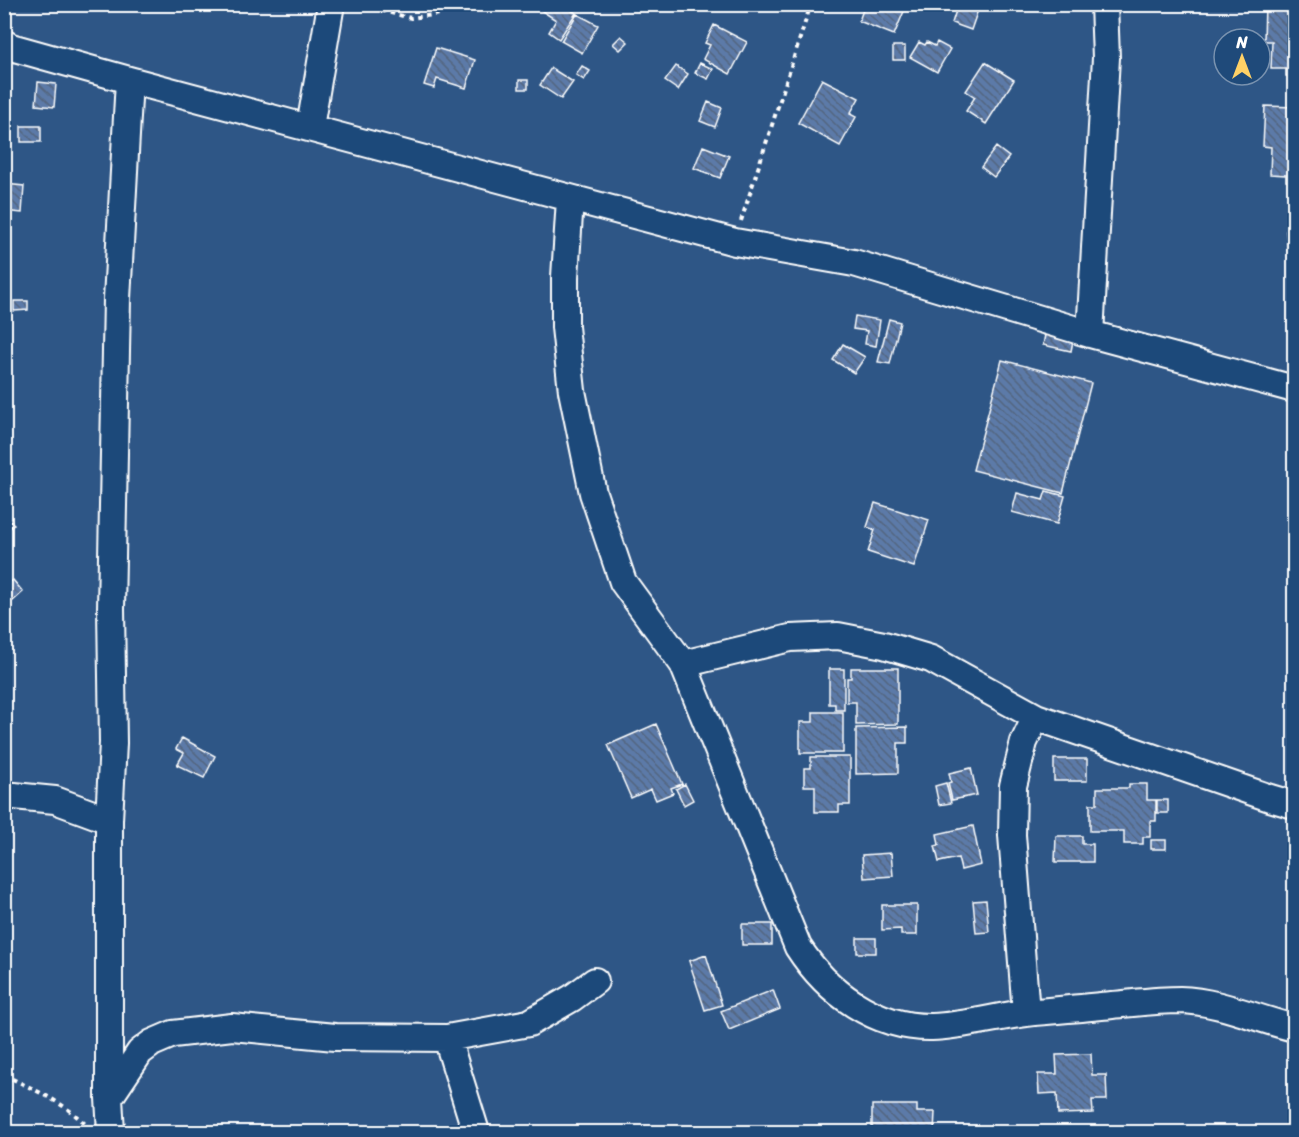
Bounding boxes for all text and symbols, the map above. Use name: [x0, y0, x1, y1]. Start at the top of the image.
north arrow: [1212, 27, 1272, 87]
text: N: [1235, 28, 1248, 57]

